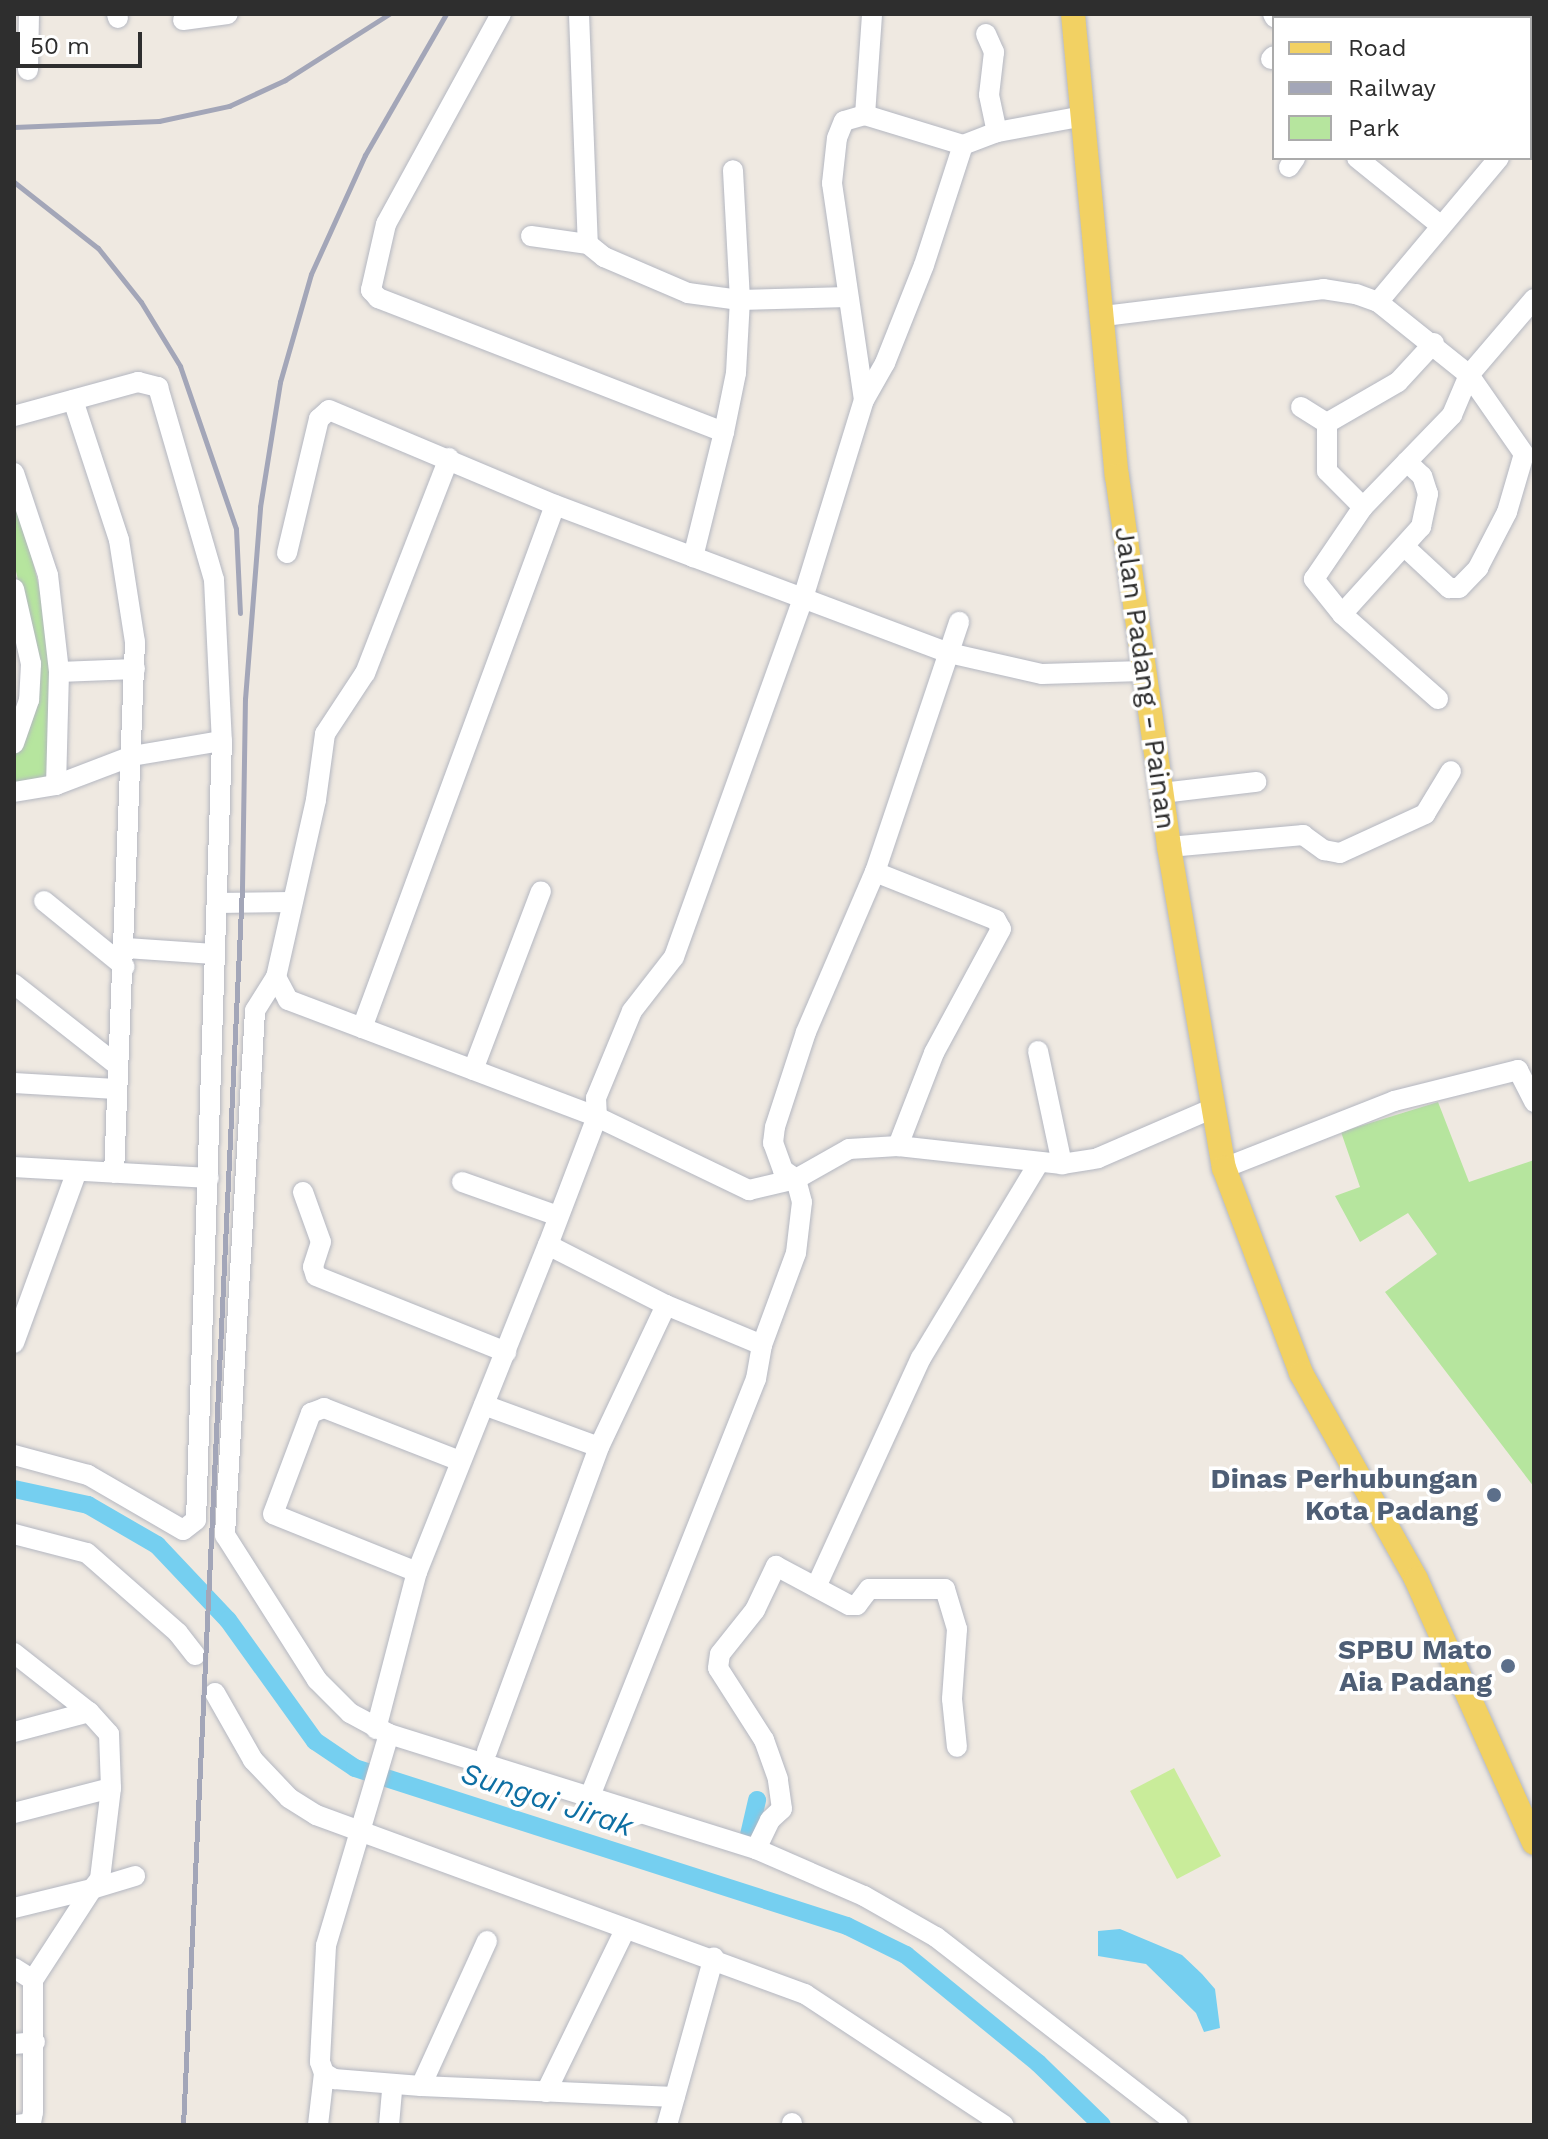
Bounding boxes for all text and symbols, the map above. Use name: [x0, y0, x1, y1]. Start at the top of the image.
scale bar: [20, 16, 146, 66]
legend: [1272, 16, 1532, 160]
text: 50 m: [30, 32, 90, 60]
text: Road: [1348, 34, 1407, 62]
text: Railway: [1348, 74, 1436, 102]
text: Park: [1348, 114, 1400, 142]
street label: Jalan Padang - Painan: [1107, 524, 1183, 832]
place label: Dinas Perhubungan Kota Padang: [1211, 1462, 1478, 1528]
marker: Dinas Perhubungan Kota Padang: [1485, 1486, 1503, 1504]
place label: SPBU Mato Aia Padang: [1338, 1633, 1492, 1699]
marker: SPBU Mato Aia Padang: [1499, 1657, 1517, 1675]
water label: Sungai Jirak: [456, 1755, 638, 1845]

